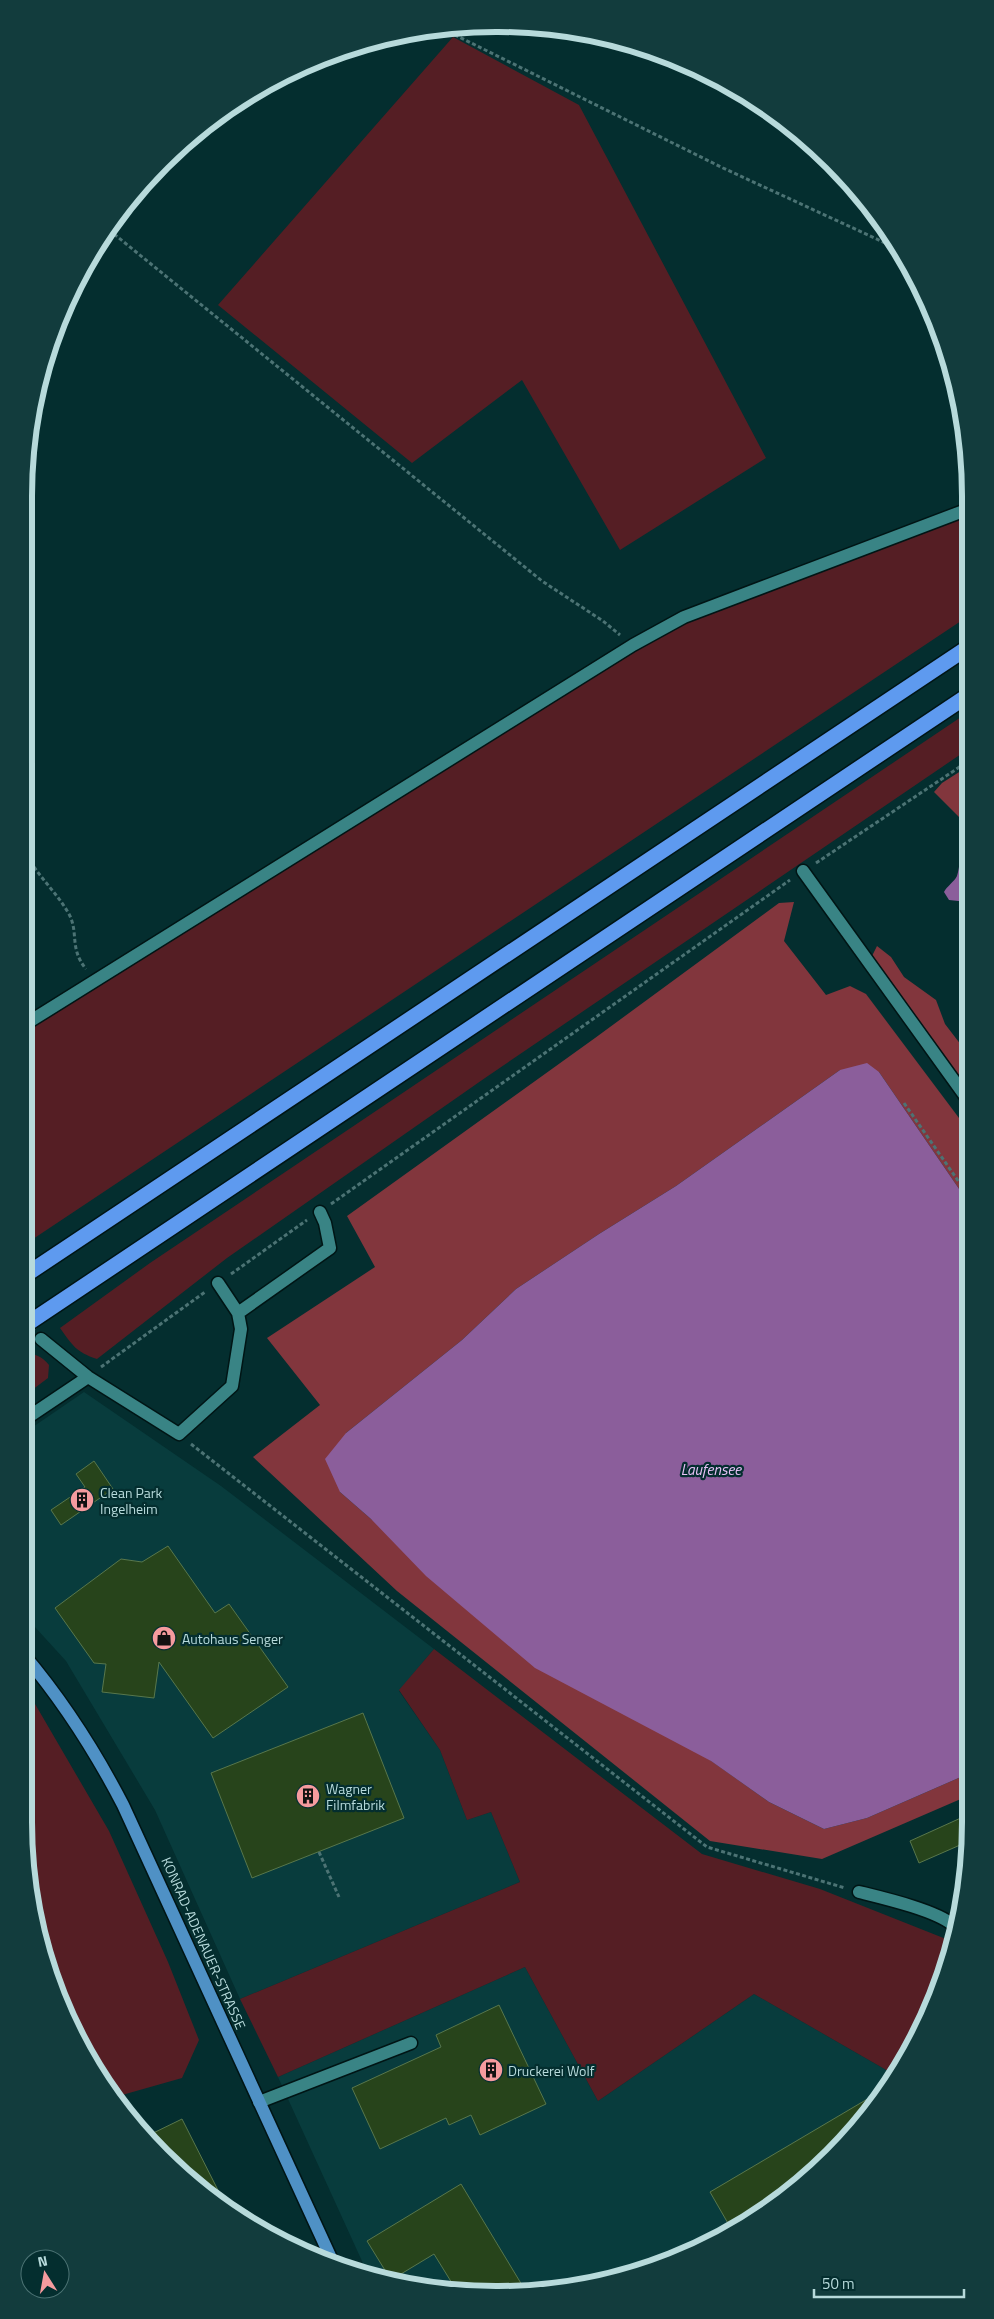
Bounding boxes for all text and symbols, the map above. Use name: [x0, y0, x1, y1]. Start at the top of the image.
water label: Laufensee: [681, 1458, 742, 1481]
place label: Clean Park Ingelheim: [100, 1482, 163, 1519]
building icon: Clean Park Ingelheim: [69, 1487, 95, 1513]
shop icon: Autohaus Senger: [151, 1625, 177, 1651]
place label: Autohaus Senger: [182, 1628, 283, 1649]
place label: Wagner Filmfabrik: [326, 1778, 385, 1815]
building icon: Wagner Filmfabrik: [295, 1783, 321, 1809]
street label: KONRAD-ADENAUER-STRASSE: [156, 1853, 252, 2033]
building icon: Druckerei Wolf: [478, 2057, 504, 2083]
place label: Druckerei Wolf: [508, 2060, 595, 2081]
north arrow: [20, 2249, 70, 2299]
text: N: [36, 2250, 49, 2272]
scale bar: [814, 2266, 964, 2298]
text: 50 m: [822, 2272, 855, 2295]

